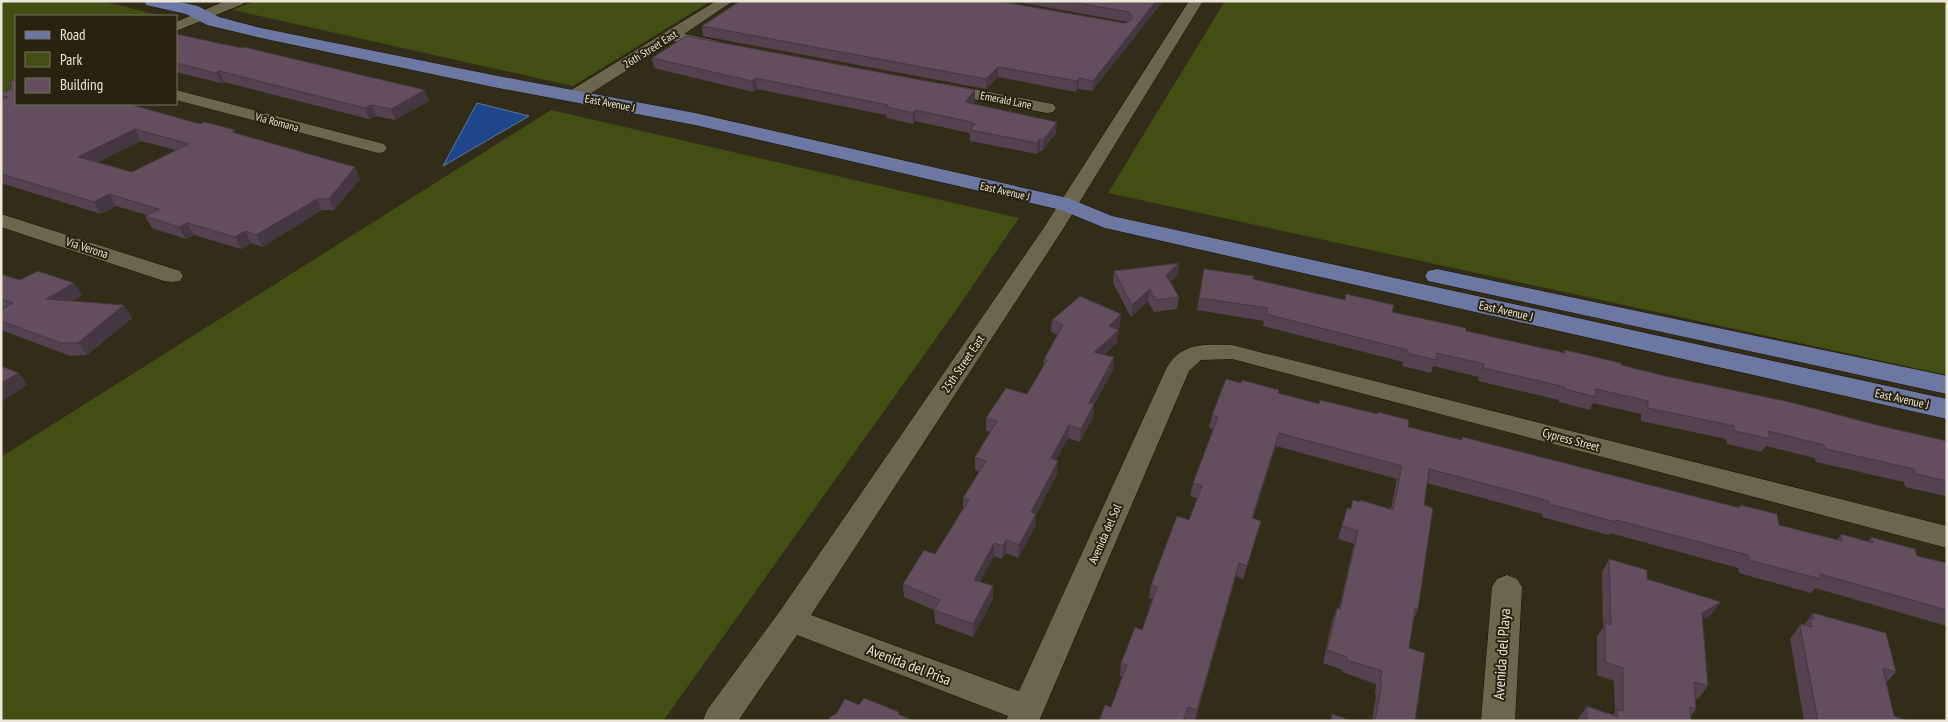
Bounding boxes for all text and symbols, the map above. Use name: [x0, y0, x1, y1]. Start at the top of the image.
legend: [15, 15, 178, 105]
text: Road: [60, 25, 86, 44]
street label: 26th Street East: [620, 27, 680, 71]
text: Park: [60, 50, 82, 69]
text: Building: [60, 75, 103, 94]
street label: Emerald Lane: [979, 88, 1033, 112]
street label: East Avenue J: [584, 91, 636, 115]
street label: Via Romana: [253, 109, 300, 135]
street label: East Avenue J: [979, 178, 1031, 204]
street label: Via Verona: [63, 233, 110, 261]
street label: East Avenue J: [1477, 297, 1535, 324]
street label: 25th Street East: [938, 331, 988, 396]
street label: East Avenue J: [1873, 385, 1931, 412]
street label: Cypress Street: [1541, 425, 1602, 455]
street label: Avenida del Sol: [1085, 501, 1124, 566]
street label: Avenida del Playa: [1489, 608, 1514, 700]
street label: Avenida del Prisa: [865, 640, 954, 689]

